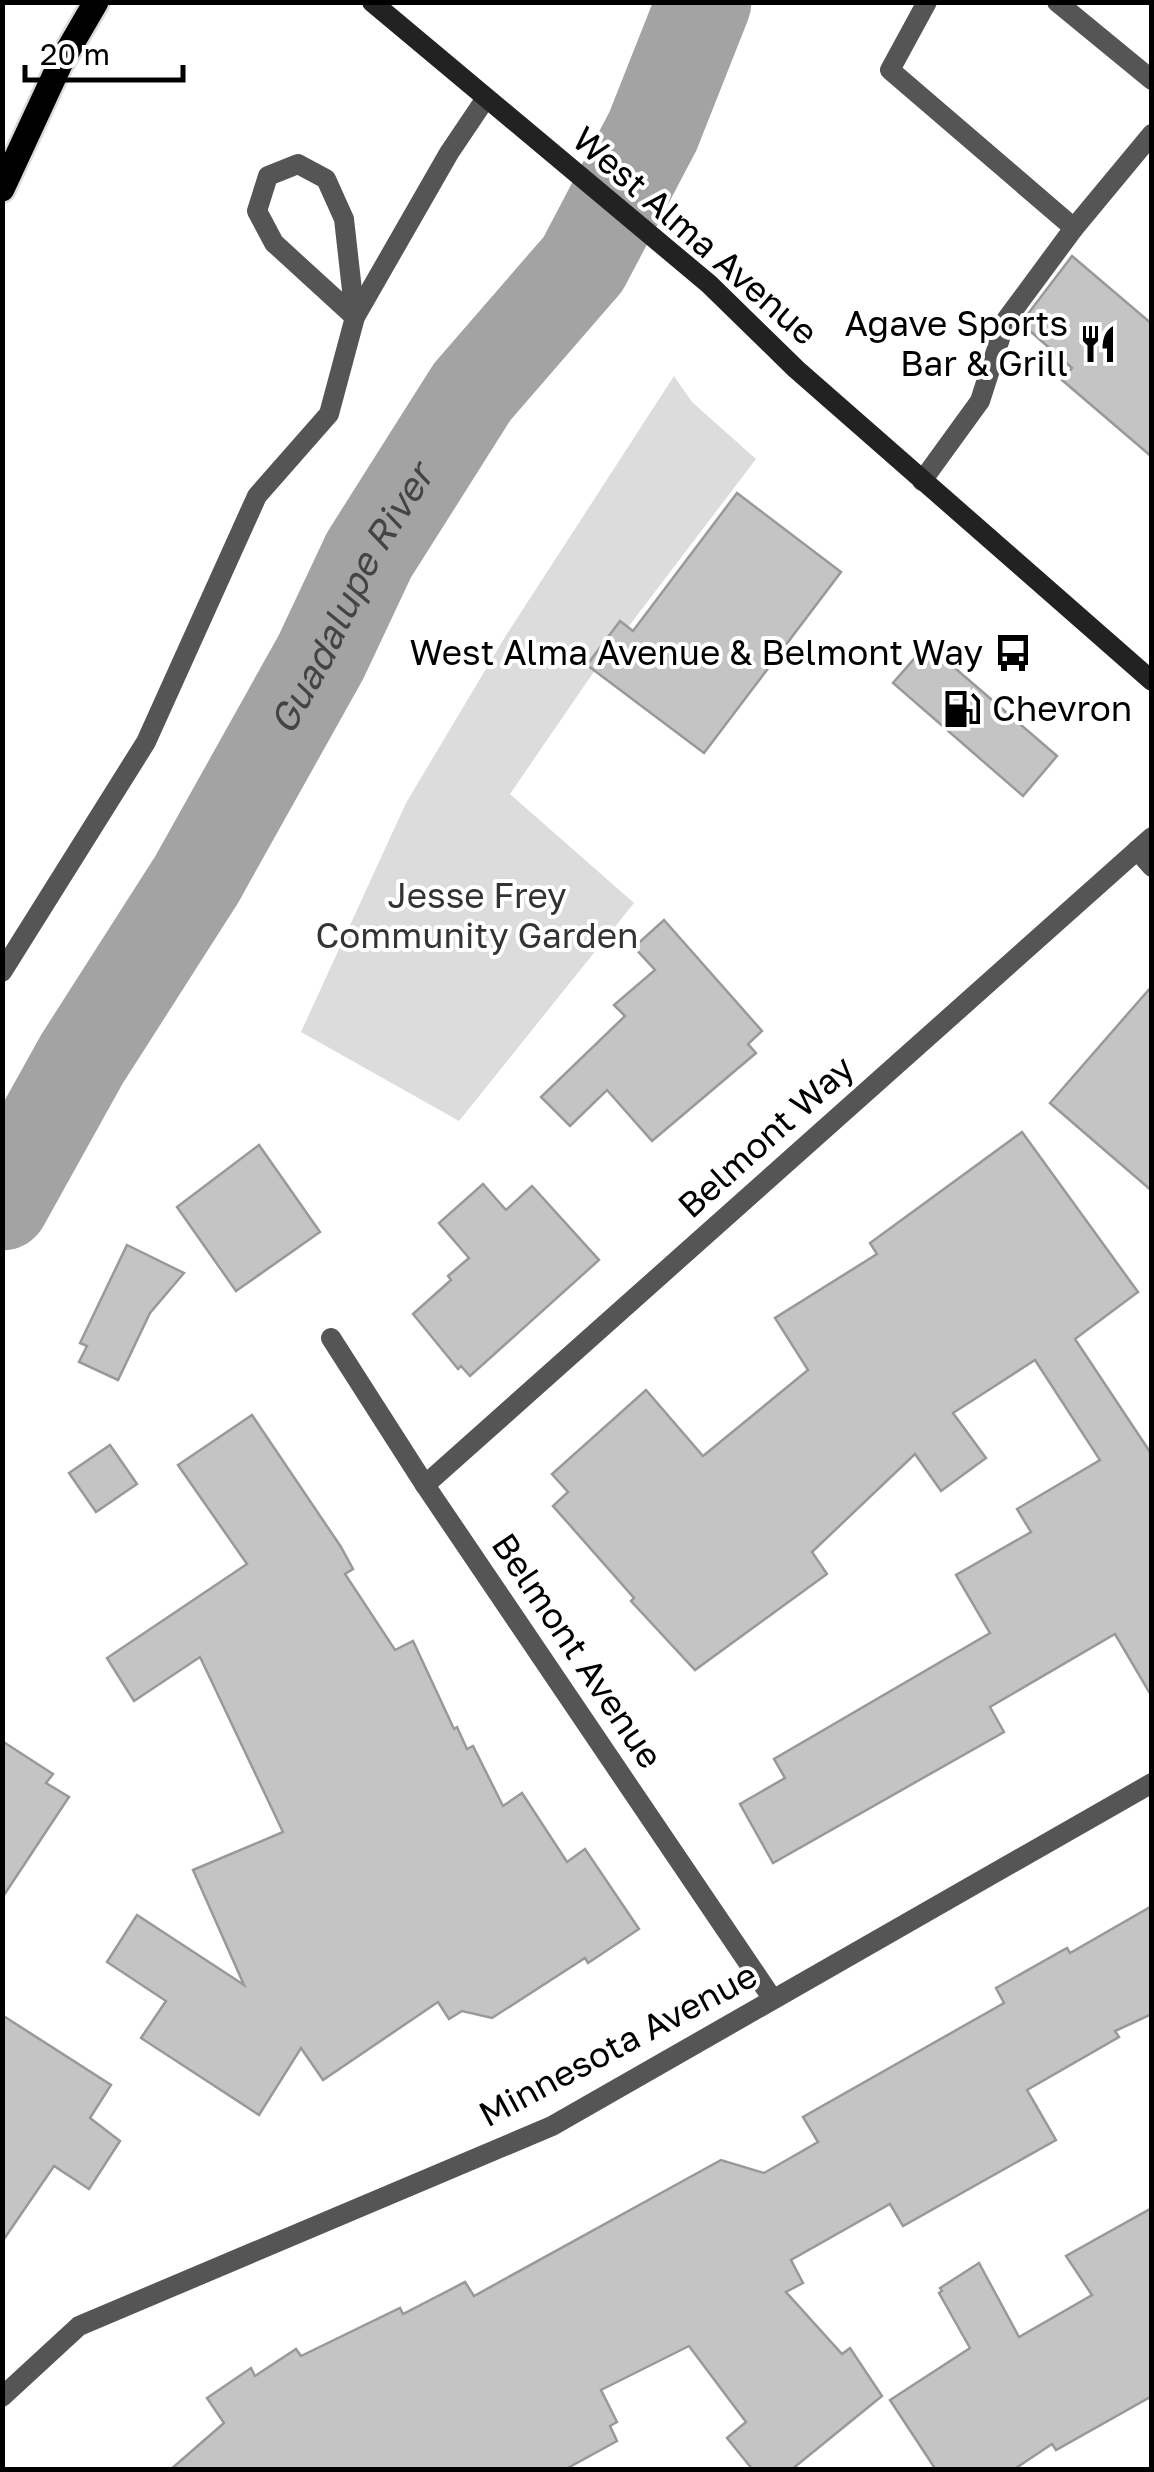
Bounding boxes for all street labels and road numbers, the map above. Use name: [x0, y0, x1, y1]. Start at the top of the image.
street label: West Alma Avenue: [565, 117, 827, 353]
street label: Belmont Way: [669, 1046, 862, 1226]
street label: Belmont Avenue: [484, 1525, 672, 1776]
street label: Minnesota Avenue: [471, 1953, 764, 2135]

